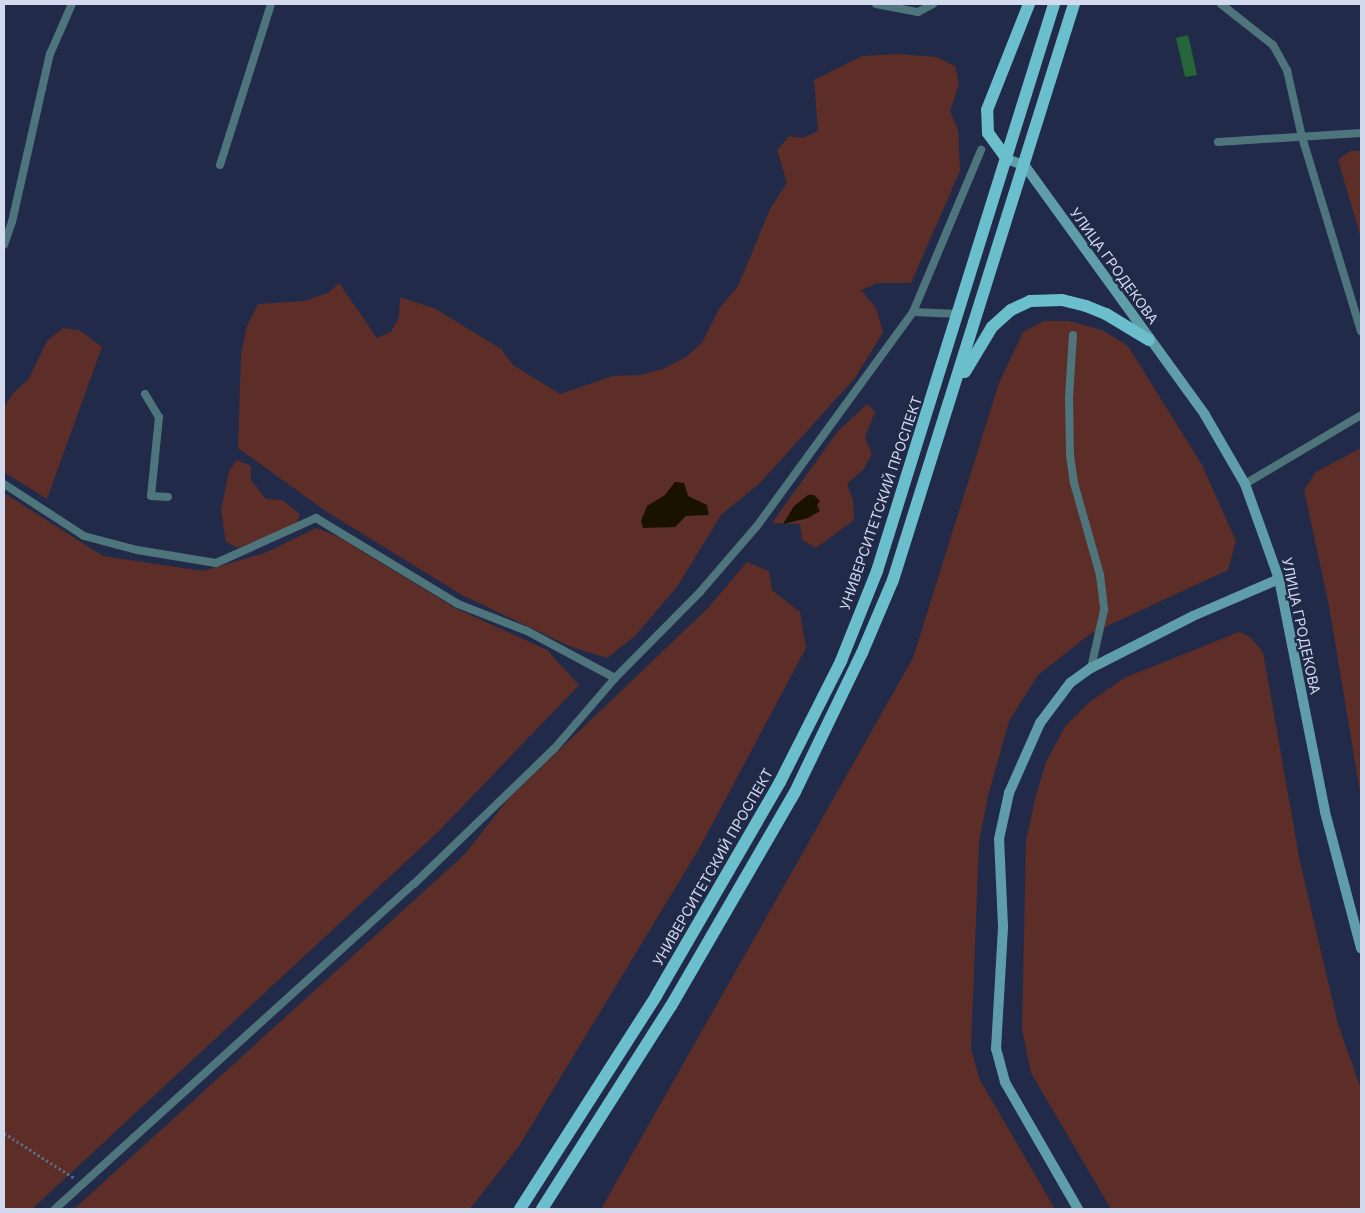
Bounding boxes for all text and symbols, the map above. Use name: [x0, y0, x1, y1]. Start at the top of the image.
street label: УЛИЦА ГРОДЕКОВА: [1066, 205, 1162, 327]
street label: УНИВЕРСИТЕТСКИЙ ПРОСПЕКТ: [836, 394, 926, 612]
street label: УЛИЦА ГРОДЕКОВА: [1278, 556, 1324, 696]
street label: УНИВЕРСИТЕТСКИЙ ПРОСПЕКТ: [649, 765, 777, 969]

